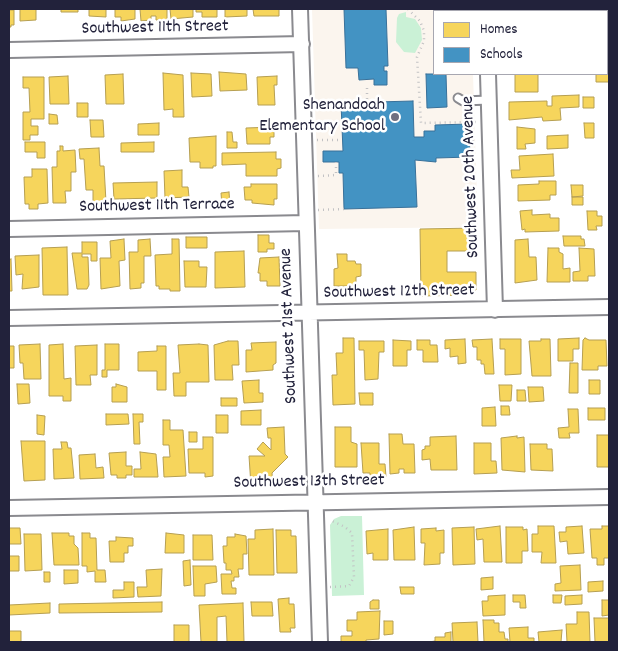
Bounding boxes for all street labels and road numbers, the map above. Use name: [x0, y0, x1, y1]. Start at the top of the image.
street label: Southwest 11th Street: [81, 17, 229, 41]
street label: Southwest 20th Avenue: [458, 95, 486, 259]
street label: Southwest 11th Terrace: [79, 195, 235, 219]
street label: Southwest 21st Avenue: [276, 248, 304, 404]
street label: Southwest 12th Street: [323, 281, 475, 305]
street label: Southwest 13th Street: [233, 471, 385, 495]

